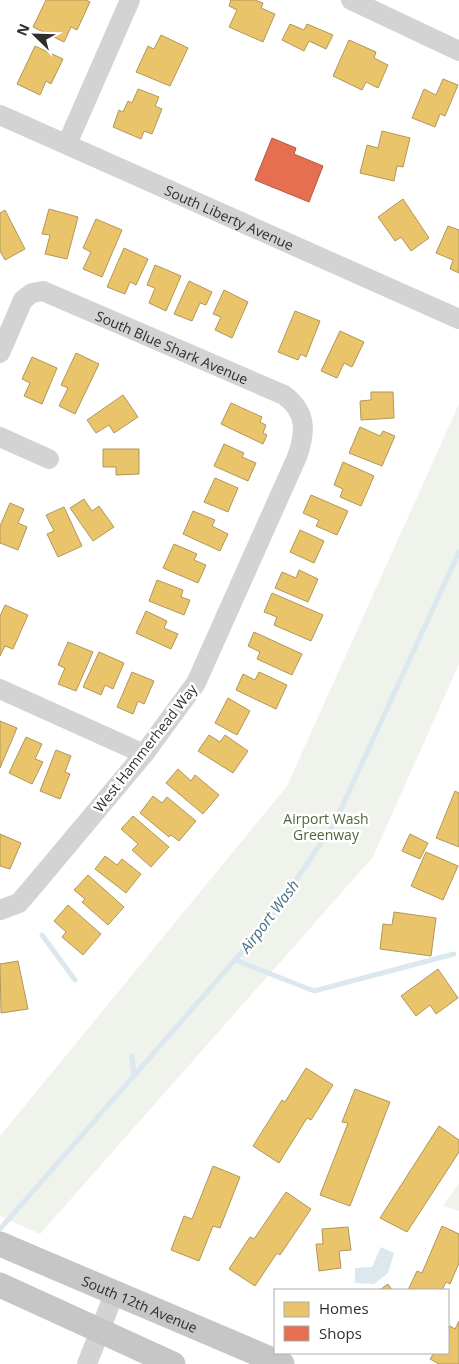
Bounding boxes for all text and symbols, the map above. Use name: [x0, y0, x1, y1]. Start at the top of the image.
north arrow: [10, 10, 60, 60]
text: N: [12, 21, 34, 39]
street label: South Liberty Avenue: [162, 180, 297, 254]
street label: South Blue Shark Avenue: [93, 305, 251, 388]
street label: West Hammerhead Way: [89, 679, 202, 816]
park label: Airport Wash Greenway: [283, 809, 369, 844]
water label: Airport Wash: [234, 875, 303, 957]
street label: South 12th Avenue: [79, 1270, 201, 1337]
legend: [274, 1289, 449, 1354]
text: Homes: [319, 1298, 369, 1318]
text: Shops: [319, 1323, 362, 1343]

